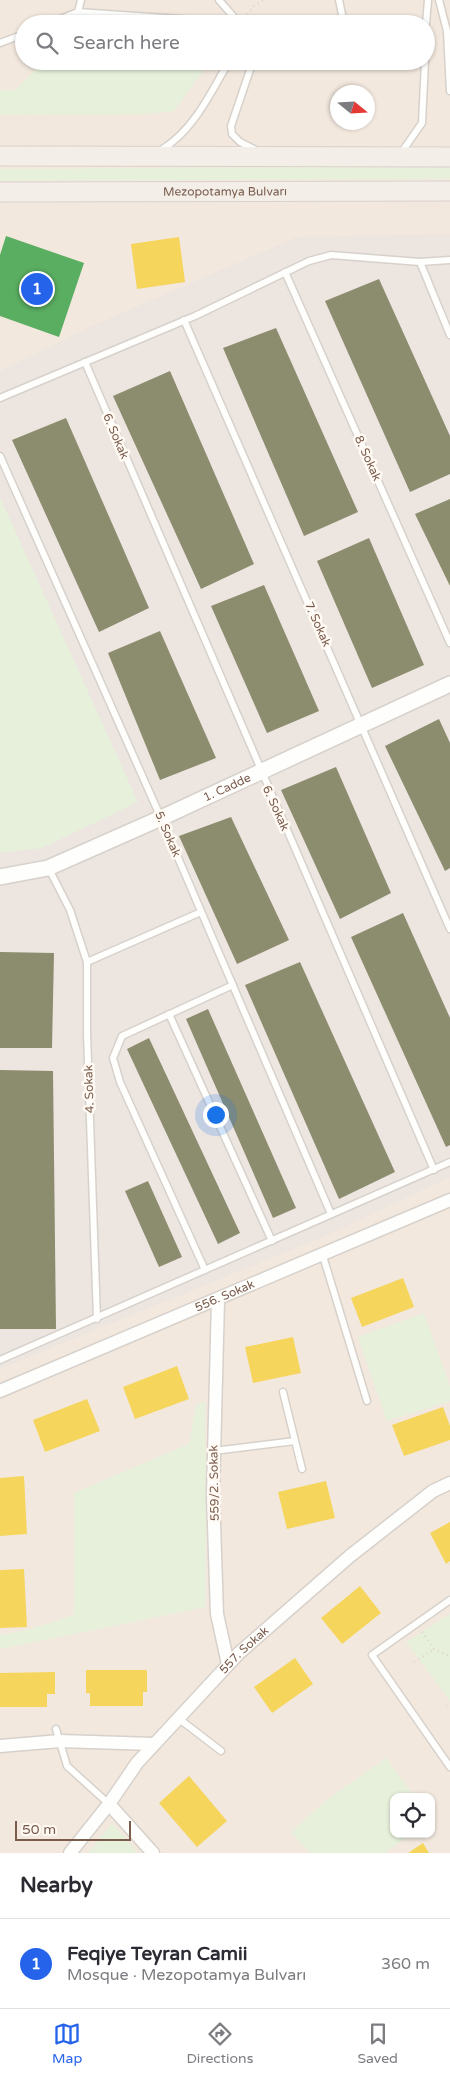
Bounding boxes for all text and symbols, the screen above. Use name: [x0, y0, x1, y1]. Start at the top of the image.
search box: [15, 15, 435, 70]
icon: search: [33, 29, 61, 57]
text: Search here: [73, 32, 180, 54]
north arrow: [330, 85, 375, 130]
street label: Mezopotamya Bulvarı: [163, 184, 287, 199]
pin: 1: [21, 270, 53, 308]
street label: 6. Sokak: [100, 411, 132, 461]
street label: 8. Sokak: [352, 433, 384, 483]
street label: 7. Sokak: [302, 599, 334, 649]
street label: 1. Cadde: [201, 770, 253, 805]
street label: 6. Sokak: [260, 783, 292, 833]
street label: 5. Sokak: [152, 809, 184, 859]
street label: 4. Sokak: [81, 1064, 97, 1113]
your location: [203, 1102, 229, 1128]
street label: 556. Sokak: [193, 1277, 257, 1314]
street label: 559/2. Sokak: [206, 1444, 222, 1521]
street label: 557. Sokak: [216, 1623, 272, 1677]
map controls: [390, 1793, 435, 1838]
button: locate: [390, 1793, 435, 1838]
scale bar: [15, 1818, 131, 1841]
text: 50 m: [22, 1821, 56, 1838]
text: Nearby: [20, 1873, 93, 1898]
text: Feqiye Teyran Camii: [67, 1943, 248, 1965]
text: 1: [31, 1954, 41, 1974]
text: 360 m: [381, 1954, 430, 1974]
text: Mosque · Mezopotamya Bulvarı: [67, 1965, 306, 1985]
tab: Map: [52, 2020, 82, 2067]
tab: Directions: [186, 2020, 253, 2067]
tab: Saved: [357, 2020, 398, 2067]

